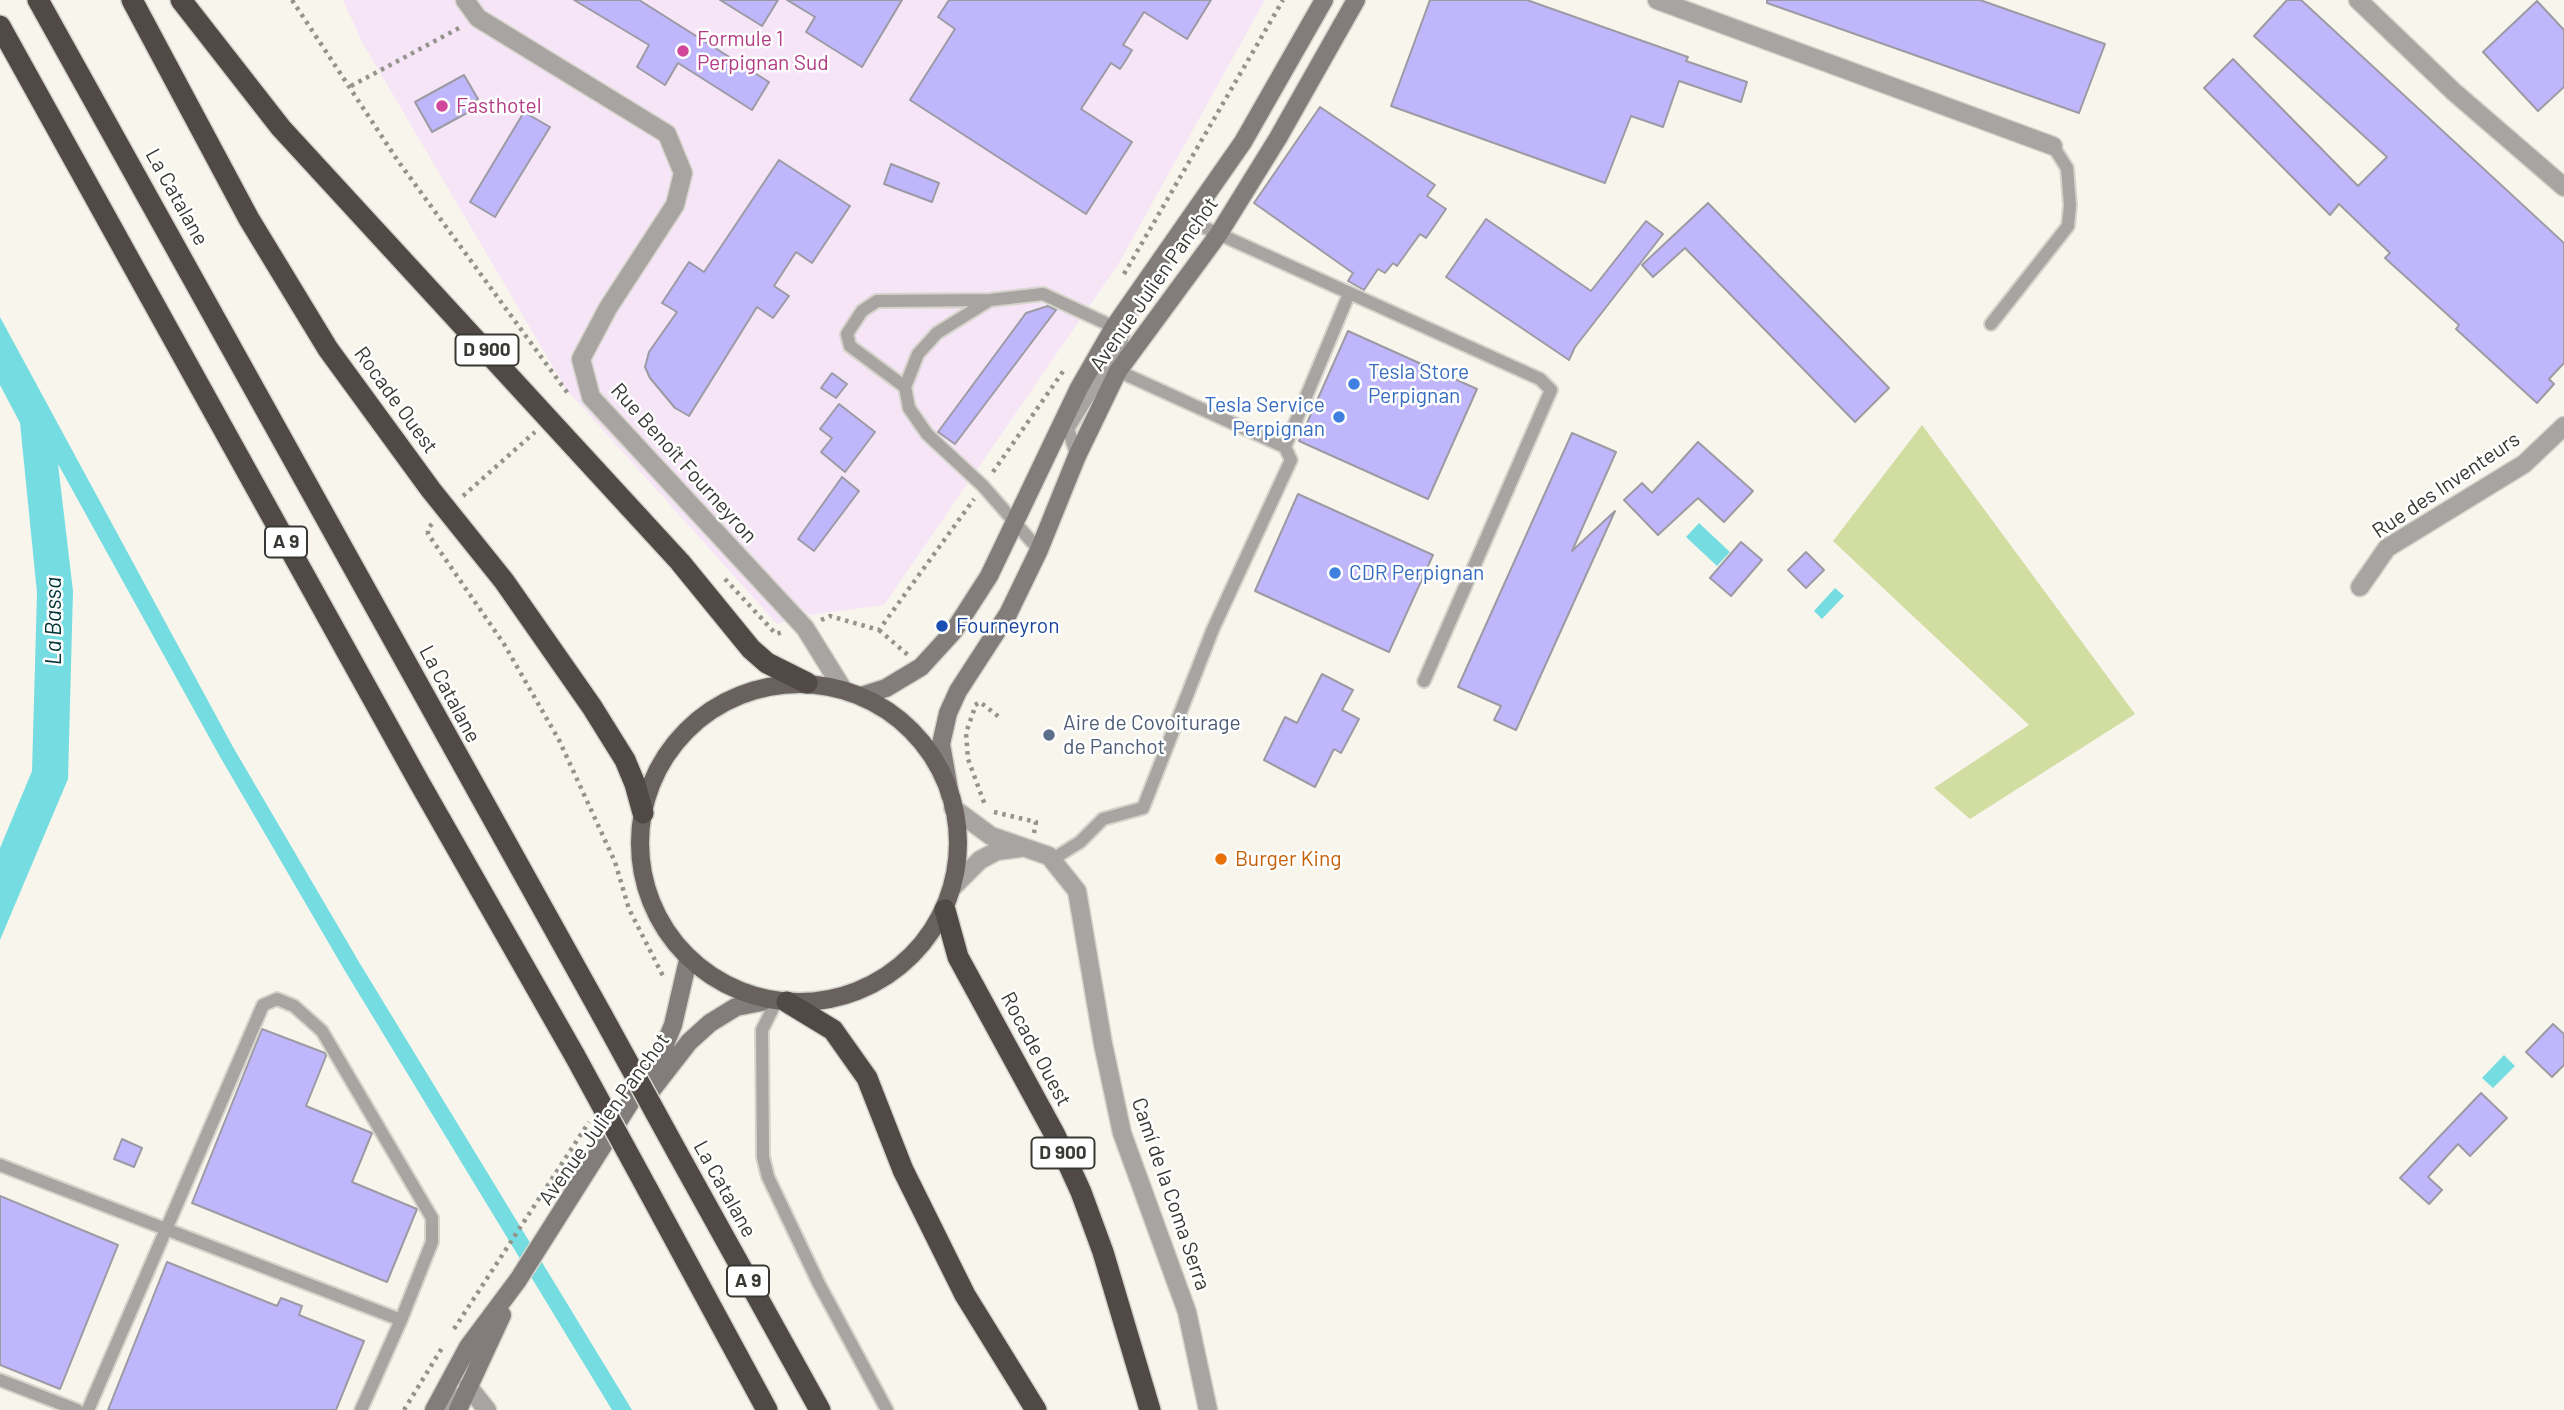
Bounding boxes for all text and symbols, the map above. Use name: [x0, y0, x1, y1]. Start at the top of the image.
place label: Formule 1 Perpignan Sud: [697, 26, 829, 76]
marker: Formule 1 Perpignan Sud: [675, 43, 691, 59]
place label: Fasthotel: [456, 93, 542, 119]
marker: Fasthotel: [434, 98, 450, 114]
street label: La Catalane: [140, 144, 214, 250]
street label: Avenue Julien Panchot: [1084, 192, 1224, 376]
road number: D 900: [456, 334, 518, 366]
street label: Rocade Ouest: [349, 342, 443, 458]
place label: Tesla Store Perpignan: [1368, 359, 1469, 409]
marker: Tesla Store Perpignan: [1346, 376, 1362, 392]
street label: Rue Benoît Fourneyron: [606, 378, 762, 548]
place label: Tesla Service Perpignan: [1205, 392, 1325, 442]
marker: Tesla Service Perpignan: [1331, 409, 1347, 425]
street label: Rue des Inventeurs: [2367, 426, 2525, 544]
road number: A 9: [265, 526, 307, 558]
place label: CDR Perpignan: [1349, 560, 1484, 586]
marker: CDR Perpignan: [1327, 565, 1343, 581]
water label: La Bassa: [39, 577, 67, 665]
place label: Fourneyron: [956, 613, 1060, 639]
marker: Fourneyron: [934, 618, 950, 634]
street label: La Catalane: [414, 641, 486, 747]
place label: Aire de Covoiturage de Panchot: [1063, 710, 1241, 760]
marker: Aire de Covoiturage de Panchot: [1041, 727, 1057, 743]
place label: Burger King: [1235, 846, 1342, 872]
marker: Burger King: [1213, 851, 1229, 867]
street label: Rocade Ouest: [995, 988, 1077, 1110]
street label: Avenue Julien Panchot: [533, 1028, 675, 1210]
street label: Camí de la Coma Serra: [1126, 1094, 1216, 1294]
street label: La Catalane: [688, 1136, 762, 1242]
road number: D 900: [1032, 1138, 1094, 1168]
road number: A 9: [727, 1266, 769, 1296]

